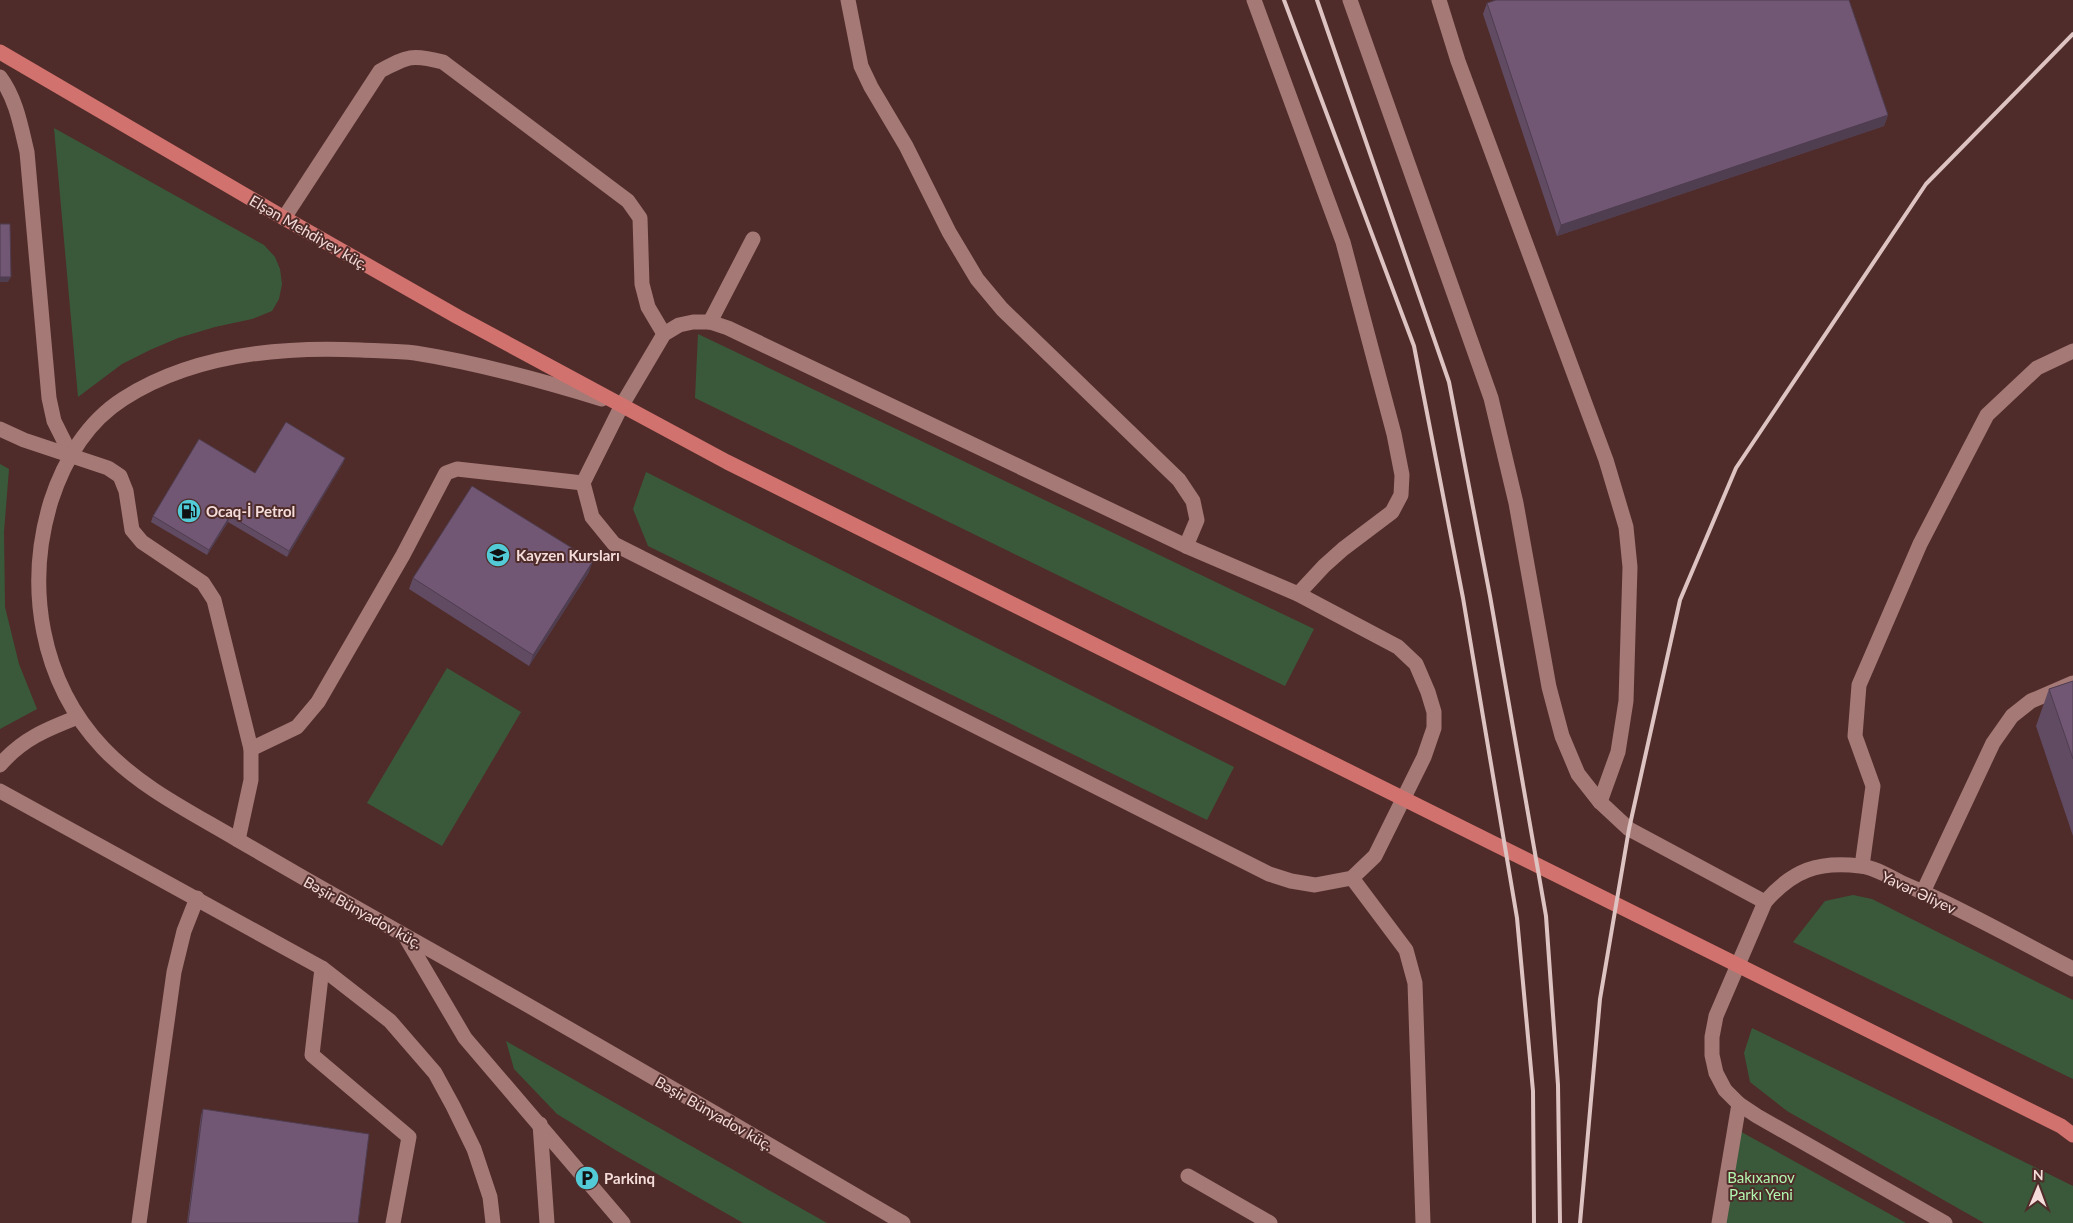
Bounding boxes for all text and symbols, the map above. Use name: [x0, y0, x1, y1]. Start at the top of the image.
street label: Elşən Mehdiyev küç.: [247, 191, 371, 273]
fuel station icon: Ocaq-İ Petrol: [176, 498, 202, 524]
place label: Ocaq-İ Petrol: [206, 502, 295, 520]
school or university icon: Kayzen Kursları: [485, 542, 511, 568]
place label: Kayzen Kursları: [516, 546, 620, 564]
street label: Yavər Əliyev: [1879, 867, 1959, 917]
street label: Bəşir Bünyadov küç.: [301, 872, 425, 952]
street label: Bəşir Bünyadov küç.: [652, 1072, 776, 1154]
north arrow: [2013, 1163, 2063, 1213]
parking icon: Parkinq: [574, 1165, 600, 1191]
text: N: [2033, 1166, 2044, 1183]
park label: Bakıxanov Parkı Yeni: [1727, 1168, 1795, 1203]
place label: Parkinq: [604, 1169, 655, 1187]

